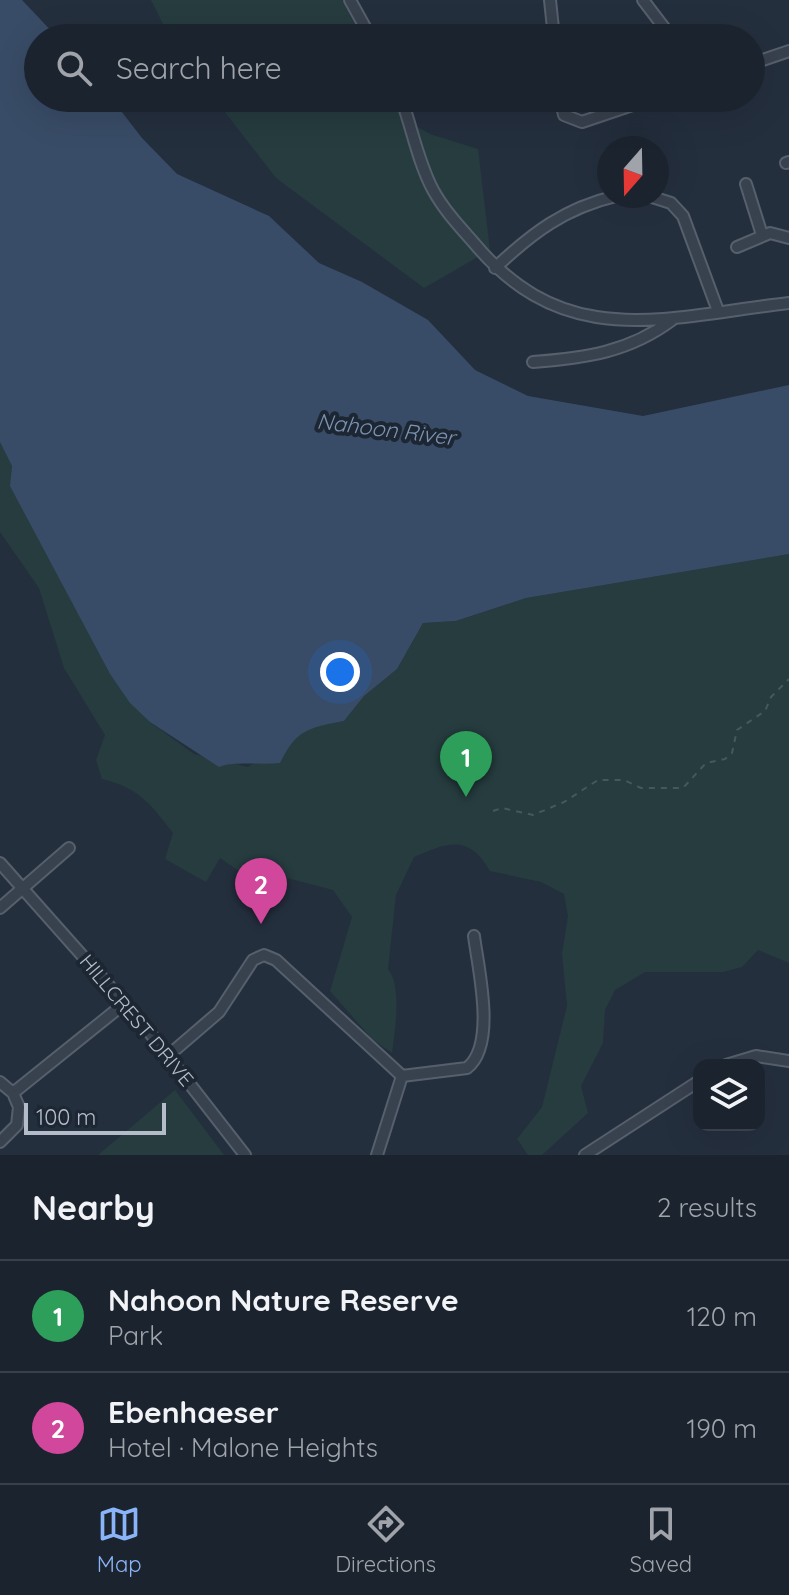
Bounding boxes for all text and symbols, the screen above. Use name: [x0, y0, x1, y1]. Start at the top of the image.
search box: [24, 24, 765, 112]
icon: search: [52, 46, 96, 90]
text: Search here: [116, 49, 282, 87]
north arrow: [597, 136, 669, 208]
water label: Nahoon River: [315, 407, 459, 452]
your location: [320, 652, 360, 692]
pin: 1: [440, 731, 492, 797]
pin: 2: [235, 858, 287, 924]
street label: HILLCREST DRIVE: [75, 949, 199, 1091]
map controls: [693, 1059, 765, 1131]
button: layers: [693, 1059, 765, 1131]
scale bar: [24, 1099, 166, 1135]
text: 100 m: [36, 1103, 96, 1131]
text: Nearby: [32, 1186, 155, 1229]
text: 2 results: [657, 1191, 757, 1224]
text: Nahoon Nature Reserve: [108, 1281, 459, 1319]
text: 1: [53, 1300, 63, 1333]
text: 120 m: [687, 1300, 757, 1333]
text: Park: [108, 1319, 163, 1352]
text: Ebenhaeser: [108, 1393, 279, 1431]
text: 2: [51, 1412, 65, 1445]
text: 190 m: [687, 1412, 757, 1445]
text: Hotel · Malone Heights: [108, 1431, 378, 1464]
tab: Map: [97, 1502, 142, 1578]
tab: Directions: [335, 1502, 436, 1578]
tab: Saved: [629, 1502, 692, 1578]

